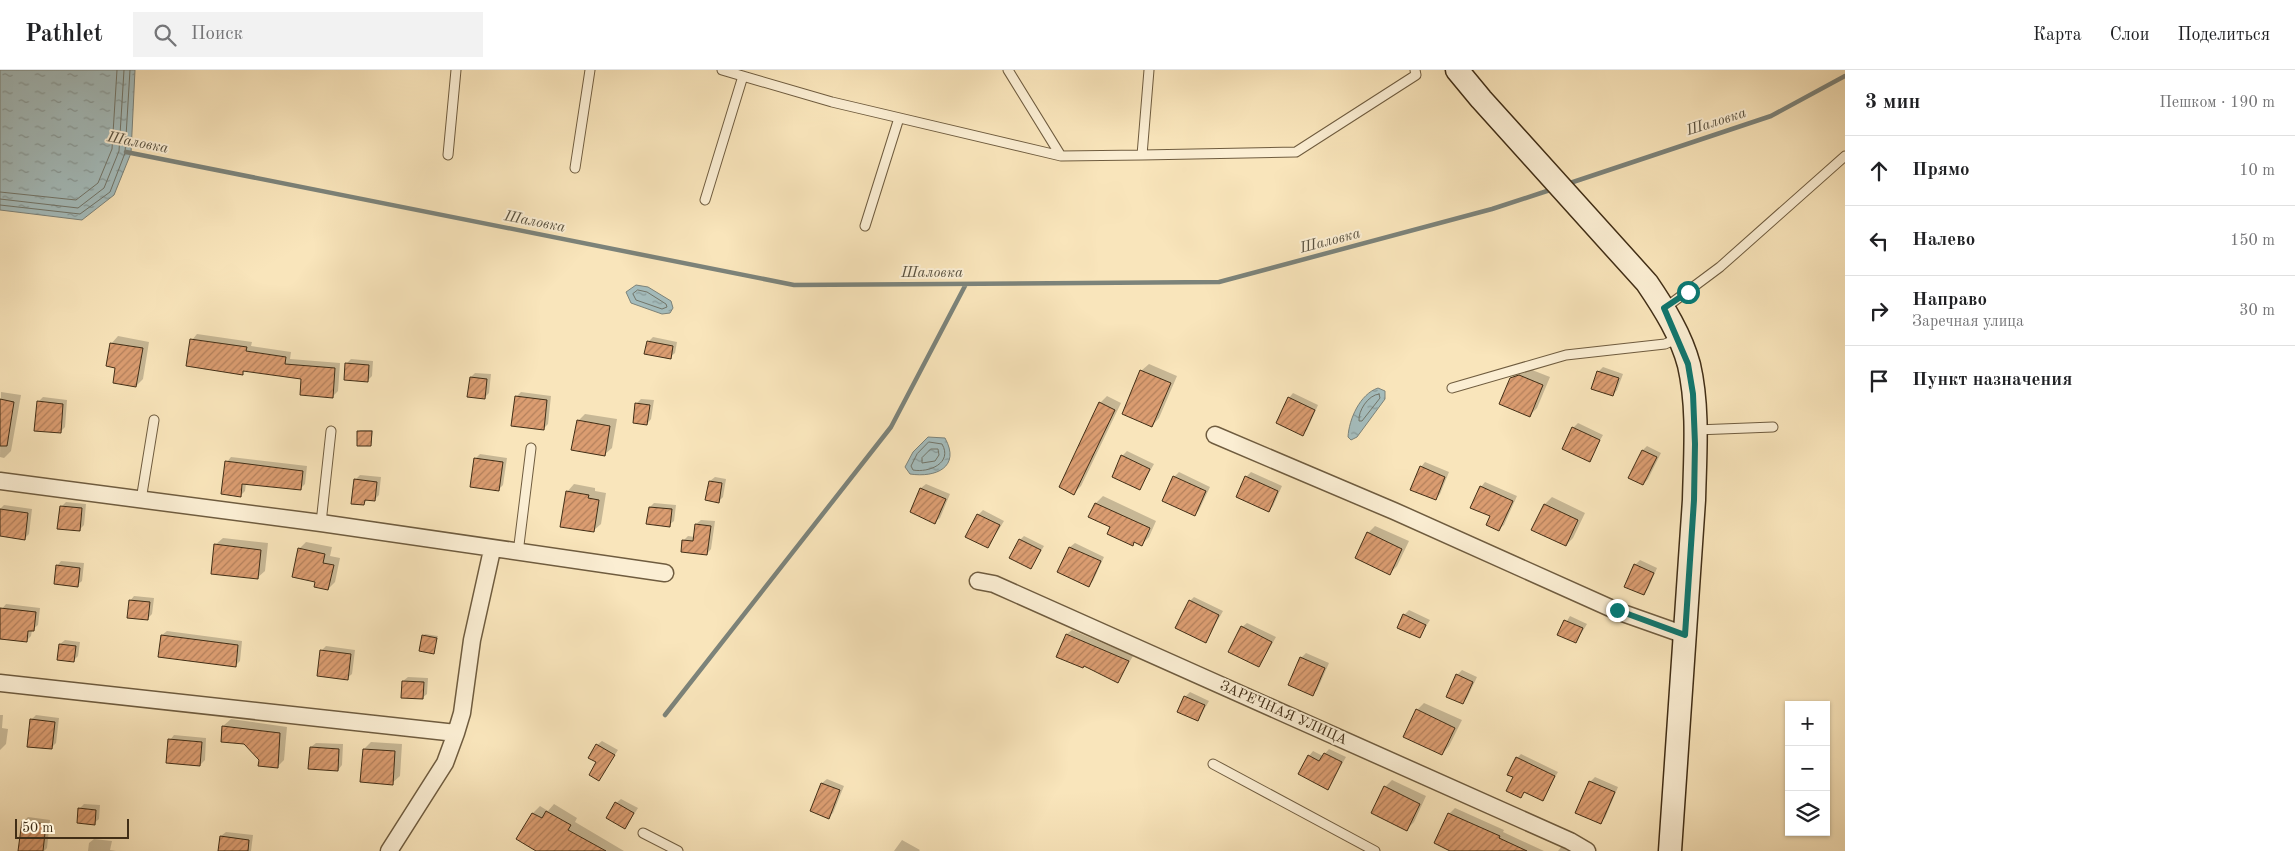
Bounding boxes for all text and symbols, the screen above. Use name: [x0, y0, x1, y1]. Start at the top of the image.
search box: [133, 12, 483, 57]
icon: search: [151, 21, 179, 49]
text: Pathlet: [25, 23, 103, 47]
text: Поиск: [191, 25, 243, 44]
text: Карта: [2033, 26, 2082, 44]
text: Слои: [2110, 26, 2149, 44]
text: Поделиться: [2177, 26, 2270, 44]
text: 3 мин: [1865, 92, 1920, 113]
text: Пешком · 190 m: [2159, 95, 2275, 111]
water label: Шаловка: [1684, 106, 1748, 139]
water label: Шаловка: [105, 130, 170, 157]
icon: ahead: [1865, 157, 1893, 185]
text: Прямо: [1912, 161, 1970, 180]
text: 10 m: [2239, 163, 2275, 179]
water label: Шаловка: [502, 209, 567, 236]
water label: Шаловка: [1297, 226, 1362, 257]
icon: left: [1865, 227, 1893, 255]
text: Налево: [1912, 231, 1975, 250]
text: 150 m: [2230, 233, 2275, 249]
water label: Шаловка: [900, 266, 963, 281]
route start: [1677, 281, 1700, 304]
text: Направо: [1912, 291, 1987, 310]
icon: right: [1865, 297, 1893, 325]
text: 30 m: [2239, 303, 2275, 319]
text: Заречная улица: [1912, 314, 2024, 330]
icon: arrive: [1865, 367, 1893, 395]
text: Пункт назначения: [1912, 371, 2072, 390]
route end: [1606, 599, 1629, 622]
street label: ЗАРЕЧНАЯ УЛИЦА: [1218, 679, 1350, 747]
map controls: [1785, 701, 1830, 836]
button: +: [1785, 701, 1830, 746]
button: −: [1785, 746, 1830, 791]
button: layers: [1785, 791, 1830, 836]
scale bar: [15, 816, 129, 839]
text: 50 m: [22, 821, 53, 835]

